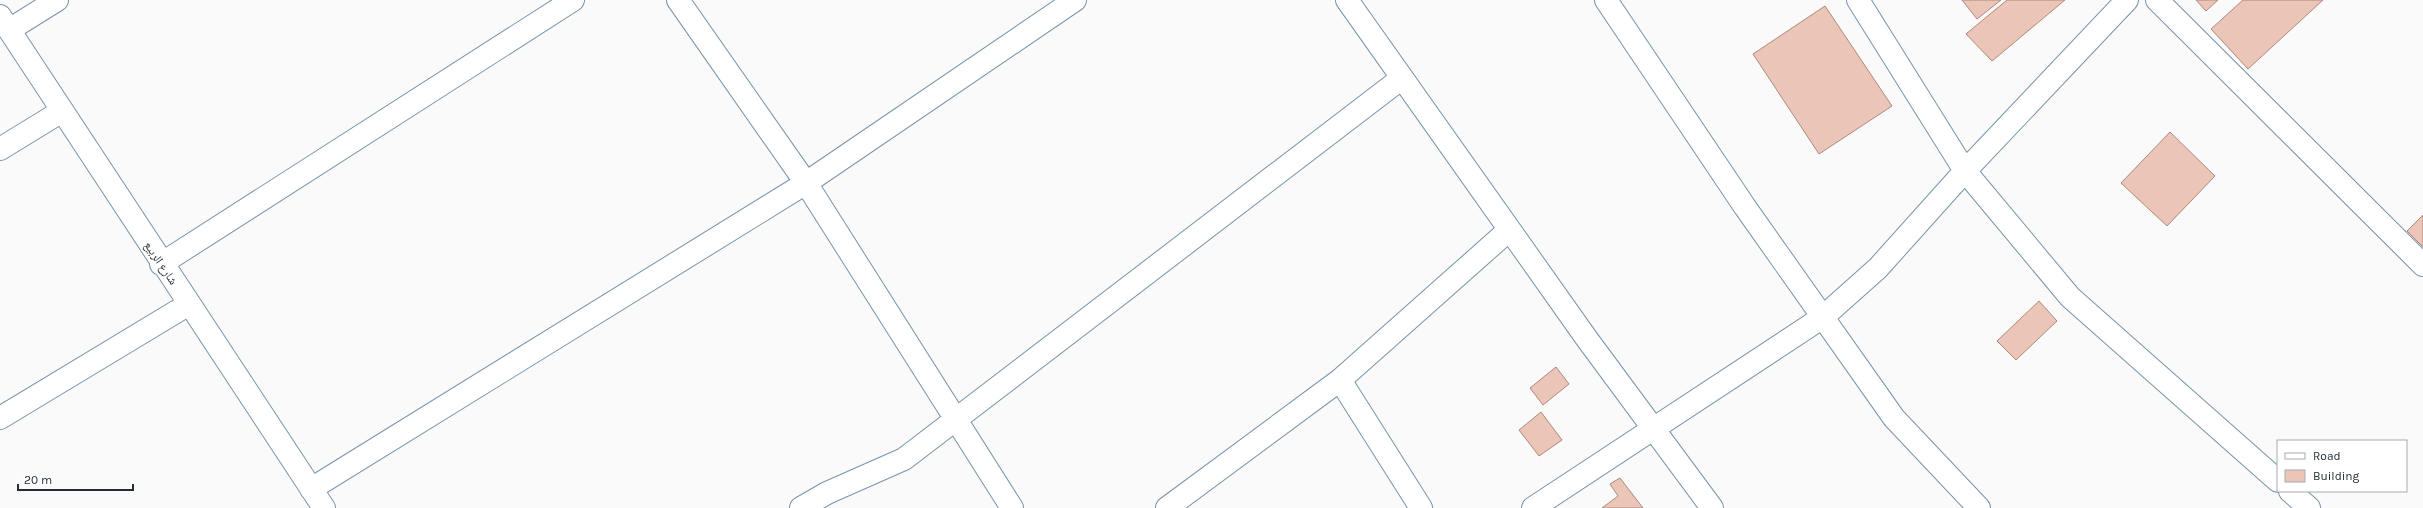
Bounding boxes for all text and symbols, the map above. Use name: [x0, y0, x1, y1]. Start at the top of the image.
street label: شارع الربيع: [141, 239, 181, 288]
legend: [2277, 440, 2407, 492]
text: Road: [2313, 449, 2341, 463]
scale bar: [18, 466, 133, 492]
text: Building: [2313, 469, 2360, 483]
text: 20 m: [24, 473, 52, 487]

